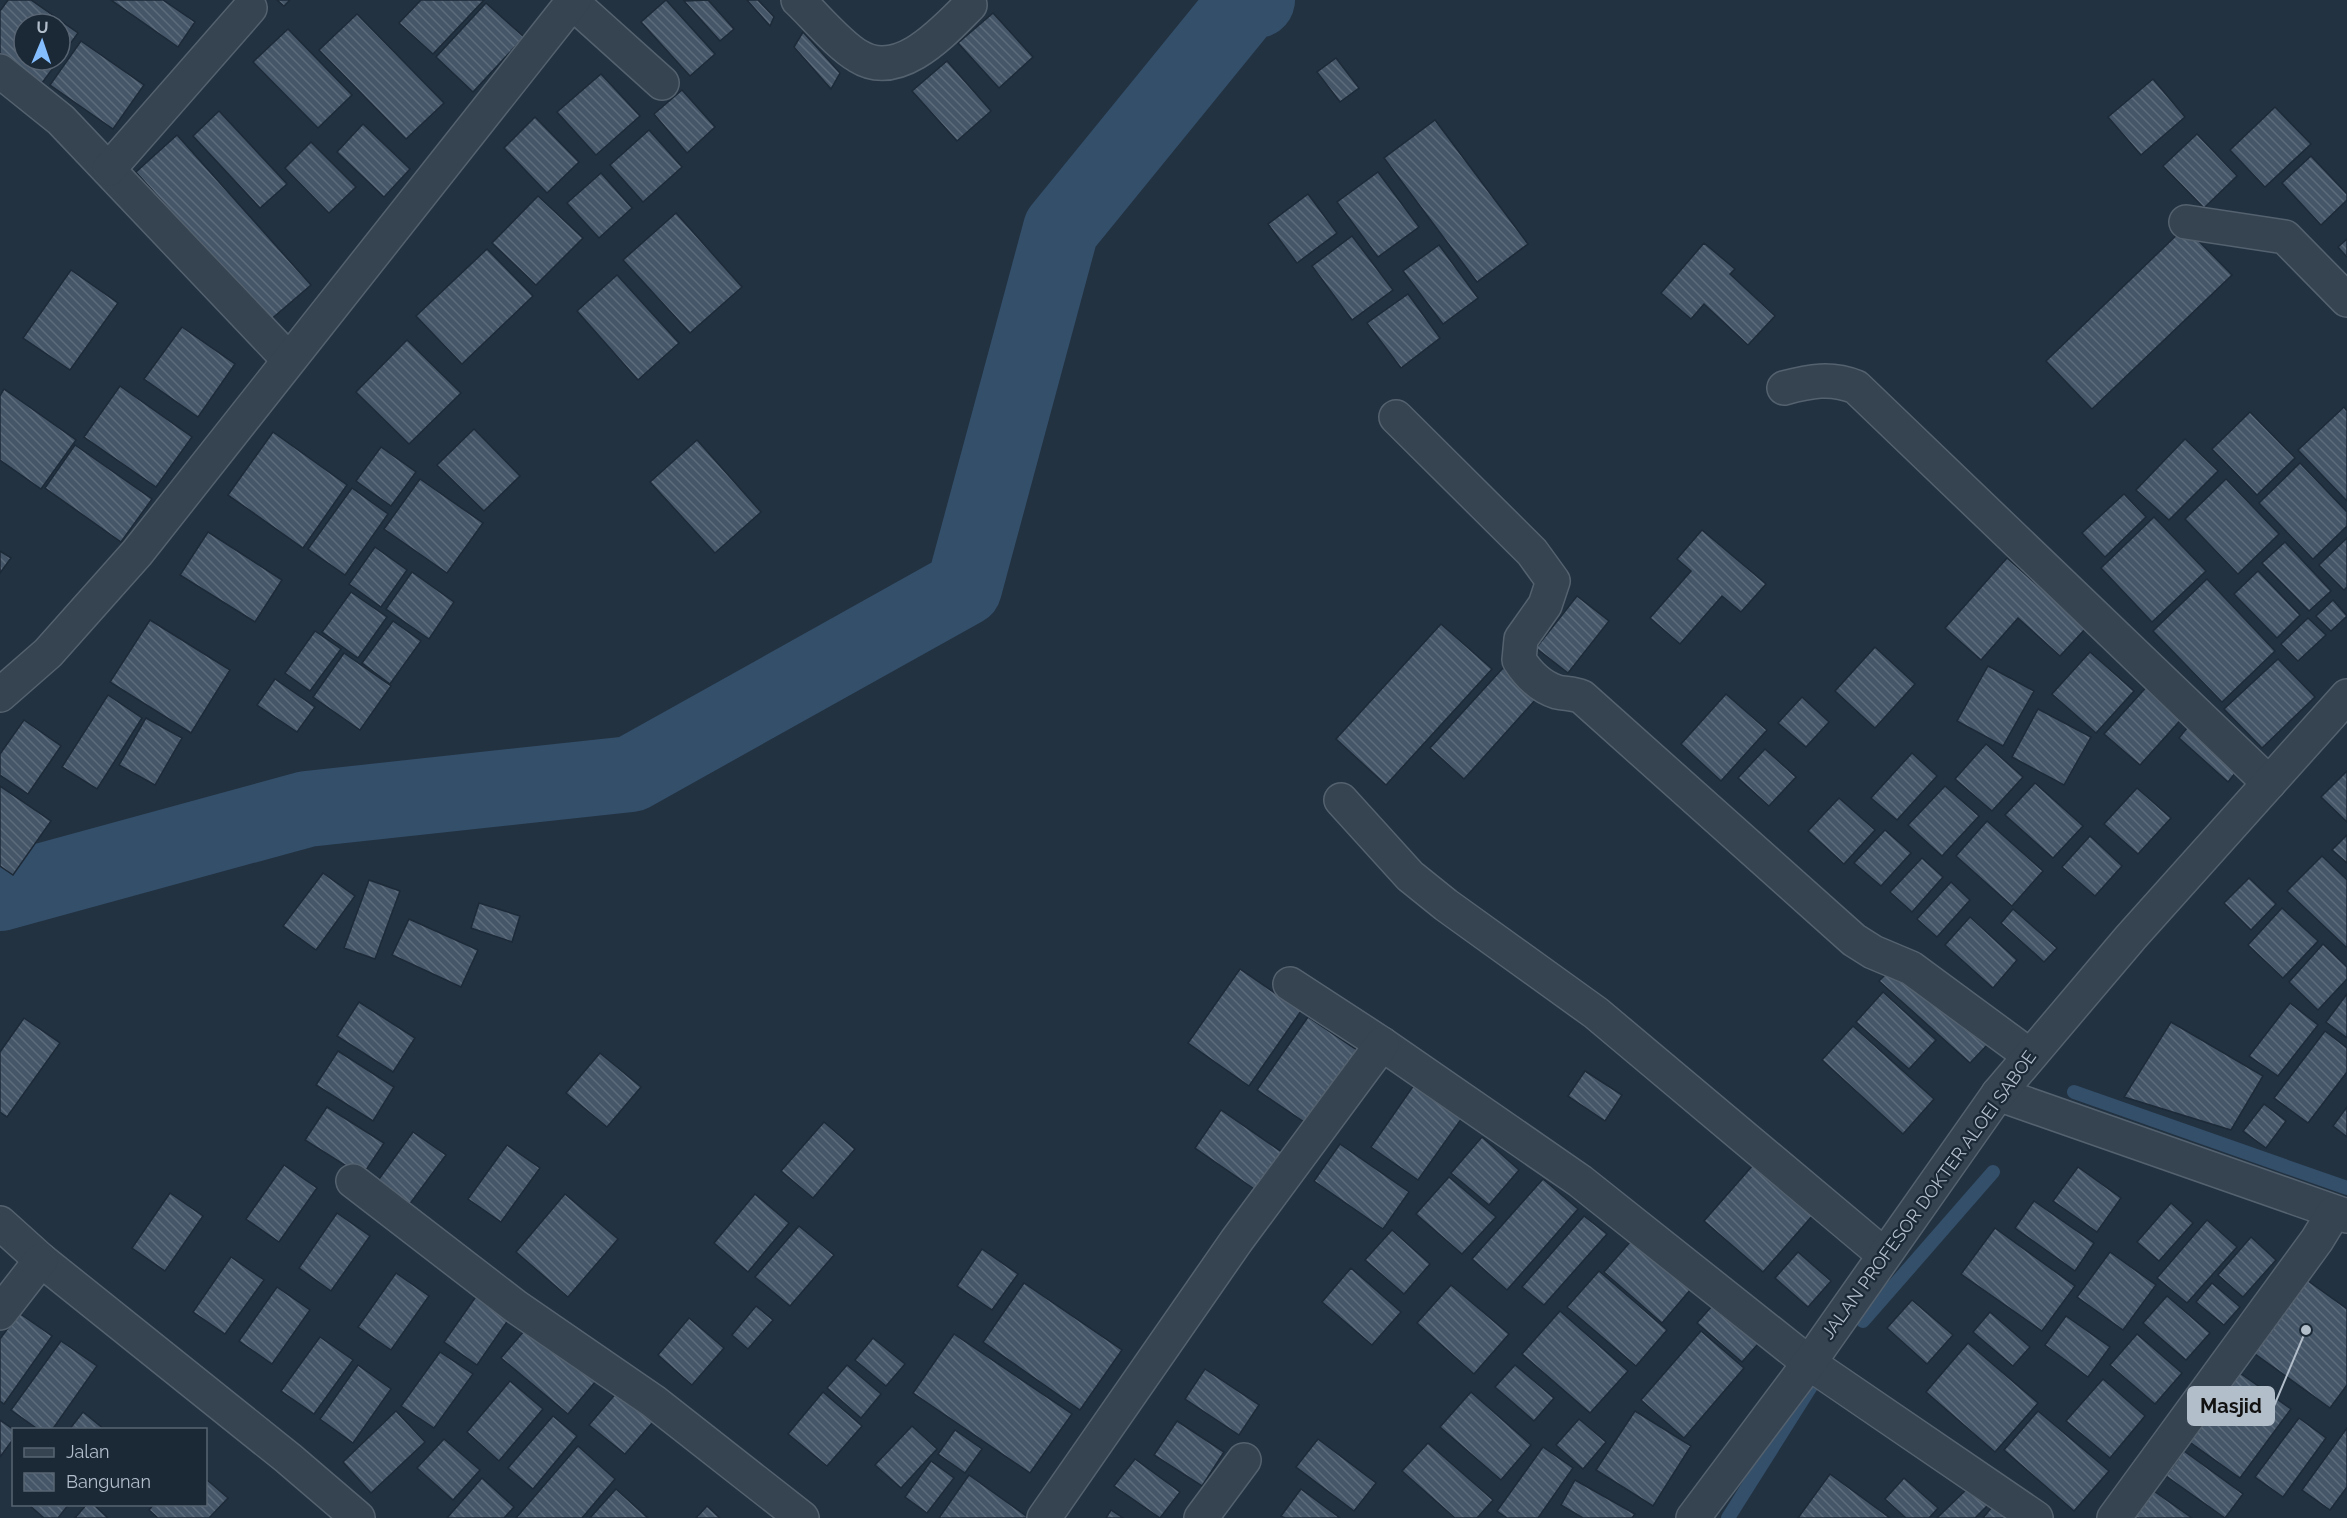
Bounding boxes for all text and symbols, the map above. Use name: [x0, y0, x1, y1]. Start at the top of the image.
north arrow: [12, 12, 72, 72]
text: U: [36, 18, 49, 37]
street label: JALAN PROFESOR DOKTER ALOEI SABOE: [1817, 1046, 2040, 1343]
callout: Masjid: [2188, 1387, 2274, 1425]
text: Masjid: [2200, 1394, 2262, 1418]
legend: [12, 1428, 207, 1506]
text: Jalan: [66, 1441, 110, 1462]
text: Bangunan: [66, 1471, 151, 1492]

